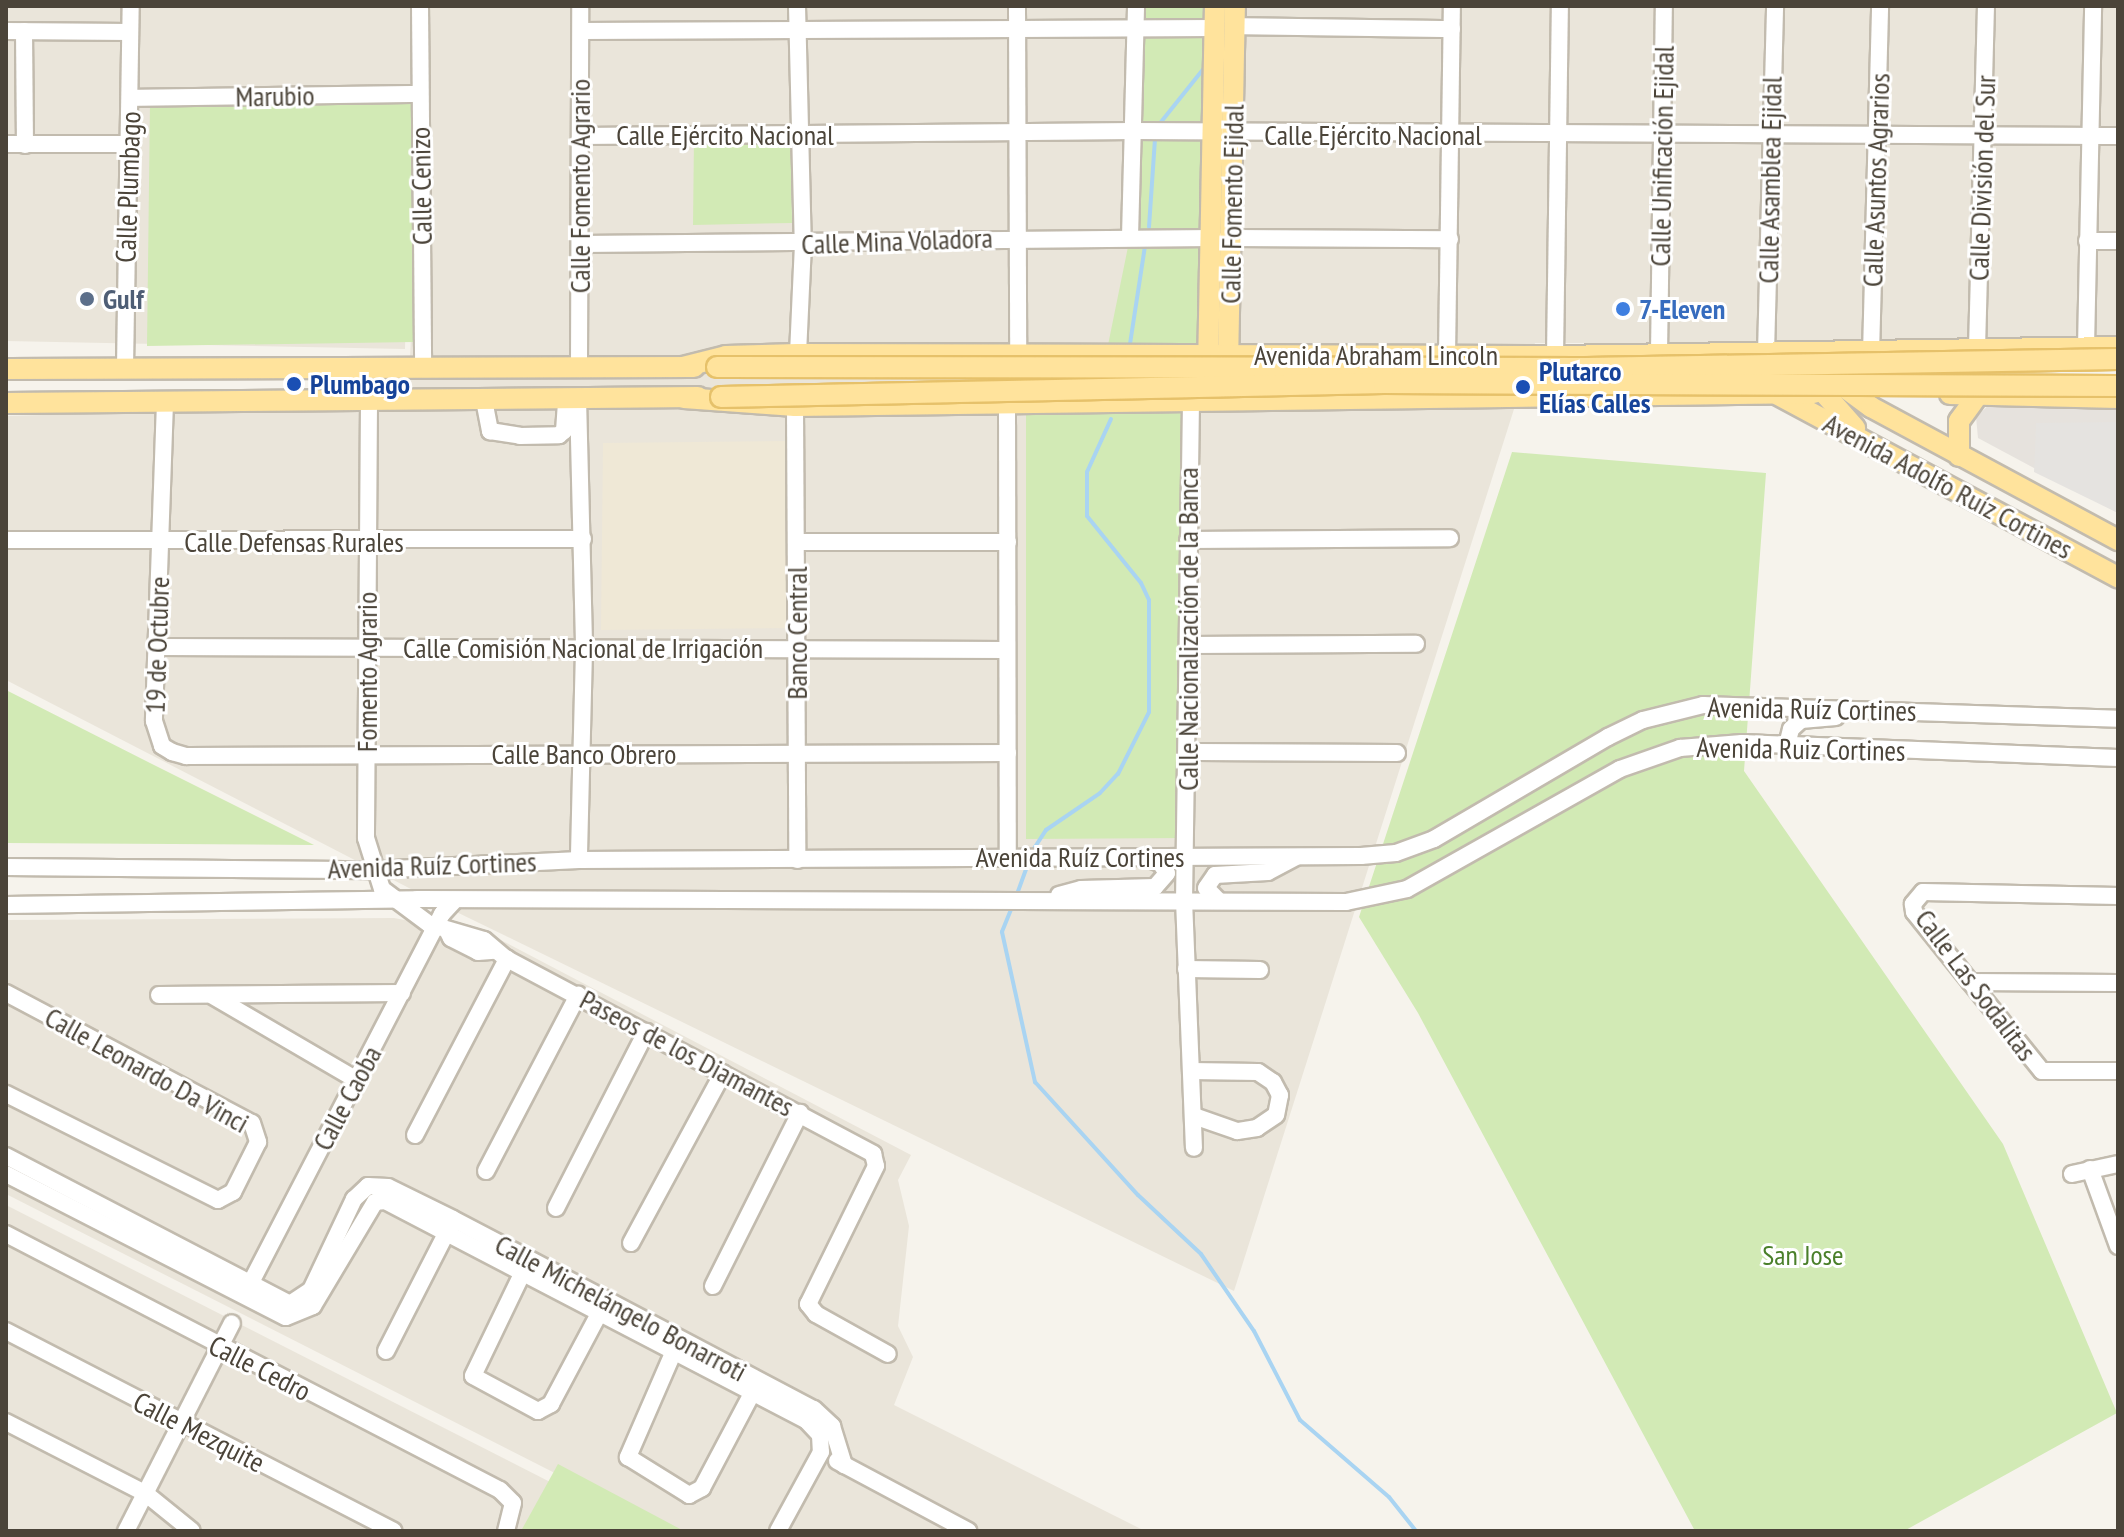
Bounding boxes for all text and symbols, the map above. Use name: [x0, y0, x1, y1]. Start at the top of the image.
street label: Calle Unificación Ejidal: [1643, 45, 1681, 267]
street label: Calle Asuntos Agrarios: [1855, 72, 1897, 288]
street label: Calle División del Sur: [1962, 75, 2002, 281]
street label: Calle Asamblea Ejidal: [1751, 76, 1789, 284]
street label: Calle Fomento Agrario: [563, 78, 597, 294]
street label: Marubio: [235, 79, 315, 113]
street label: Calle Fomento Ejidal: [1213, 104, 1251, 304]
street label: Calle Plumbago: [109, 111, 147, 263]
street label: Calle Ejército Nacional: [616, 118, 834, 152]
street label: Calle Ejército Nacional: [1264, 118, 1482, 152]
street label: Calle Cenizo: [403, 127, 439, 245]
street label: Calle Mina Voladora: [800, 221, 994, 261]
place label: Gulf: [103, 282, 144, 316]
marker: Gulf: [78, 290, 96, 308]
place label: 7-Eleven: [1639, 292, 1725, 326]
marker: 7-Eleven: [1614, 300, 1632, 318]
street label: Avenida Abraham Lincoln: [1254, 338, 1498, 372]
place label: Plutarco Elías Calles: [1539, 354, 1651, 420]
place label: Plumbago: [310, 367, 410, 401]
marker: Plumbago: [285, 375, 303, 393]
marker: Plutarco Elías Calles: [1514, 378, 1532, 396]
street label: Avenida Adolfo Ruíz Cortines: [1817, 406, 2079, 566]
street label: Calle Nacionalización de la Banca: [1171, 467, 1205, 791]
street label: Calle Defensas Rurales: [184, 525, 404, 559]
street label: Banco Central: [780, 566, 814, 700]
street label: 19 de Octubre: [138, 576, 176, 714]
street label: Fomento Agrario: [350, 592, 384, 752]
street label: Calle Comisión Nacional de Irrigación: [403, 631, 763, 665]
street label: Avenida Ruíz Cortines: [1707, 690, 1917, 728]
street label: Avenida Ruiz Cortines: [1696, 730, 1906, 768]
street label: Calle Banco Obrero: [492, 737, 676, 771]
street label: Avenida Ruíz Cortines: [975, 840, 1185, 874]
street label: Avenida Ruíz Cortines: [327, 845, 537, 885]
street label: Calle Las Sodalitas: [1908, 903, 2044, 1067]
street label: Paseos de los Diamantes: [574, 982, 800, 1124]
street label: Calle Leonardo Da Vinci: [39, 1000, 255, 1140]
street label: Calle Caoba: [306, 1040, 388, 1156]
street label: Calle Michelángelo Bonarroti: [489, 1227, 753, 1389]
park label: San Jose: [1762, 1238, 1844, 1272]
street label: Calle Cedro: [203, 1328, 317, 1408]
street label: Calle Mezquite: [128, 1385, 270, 1479]

